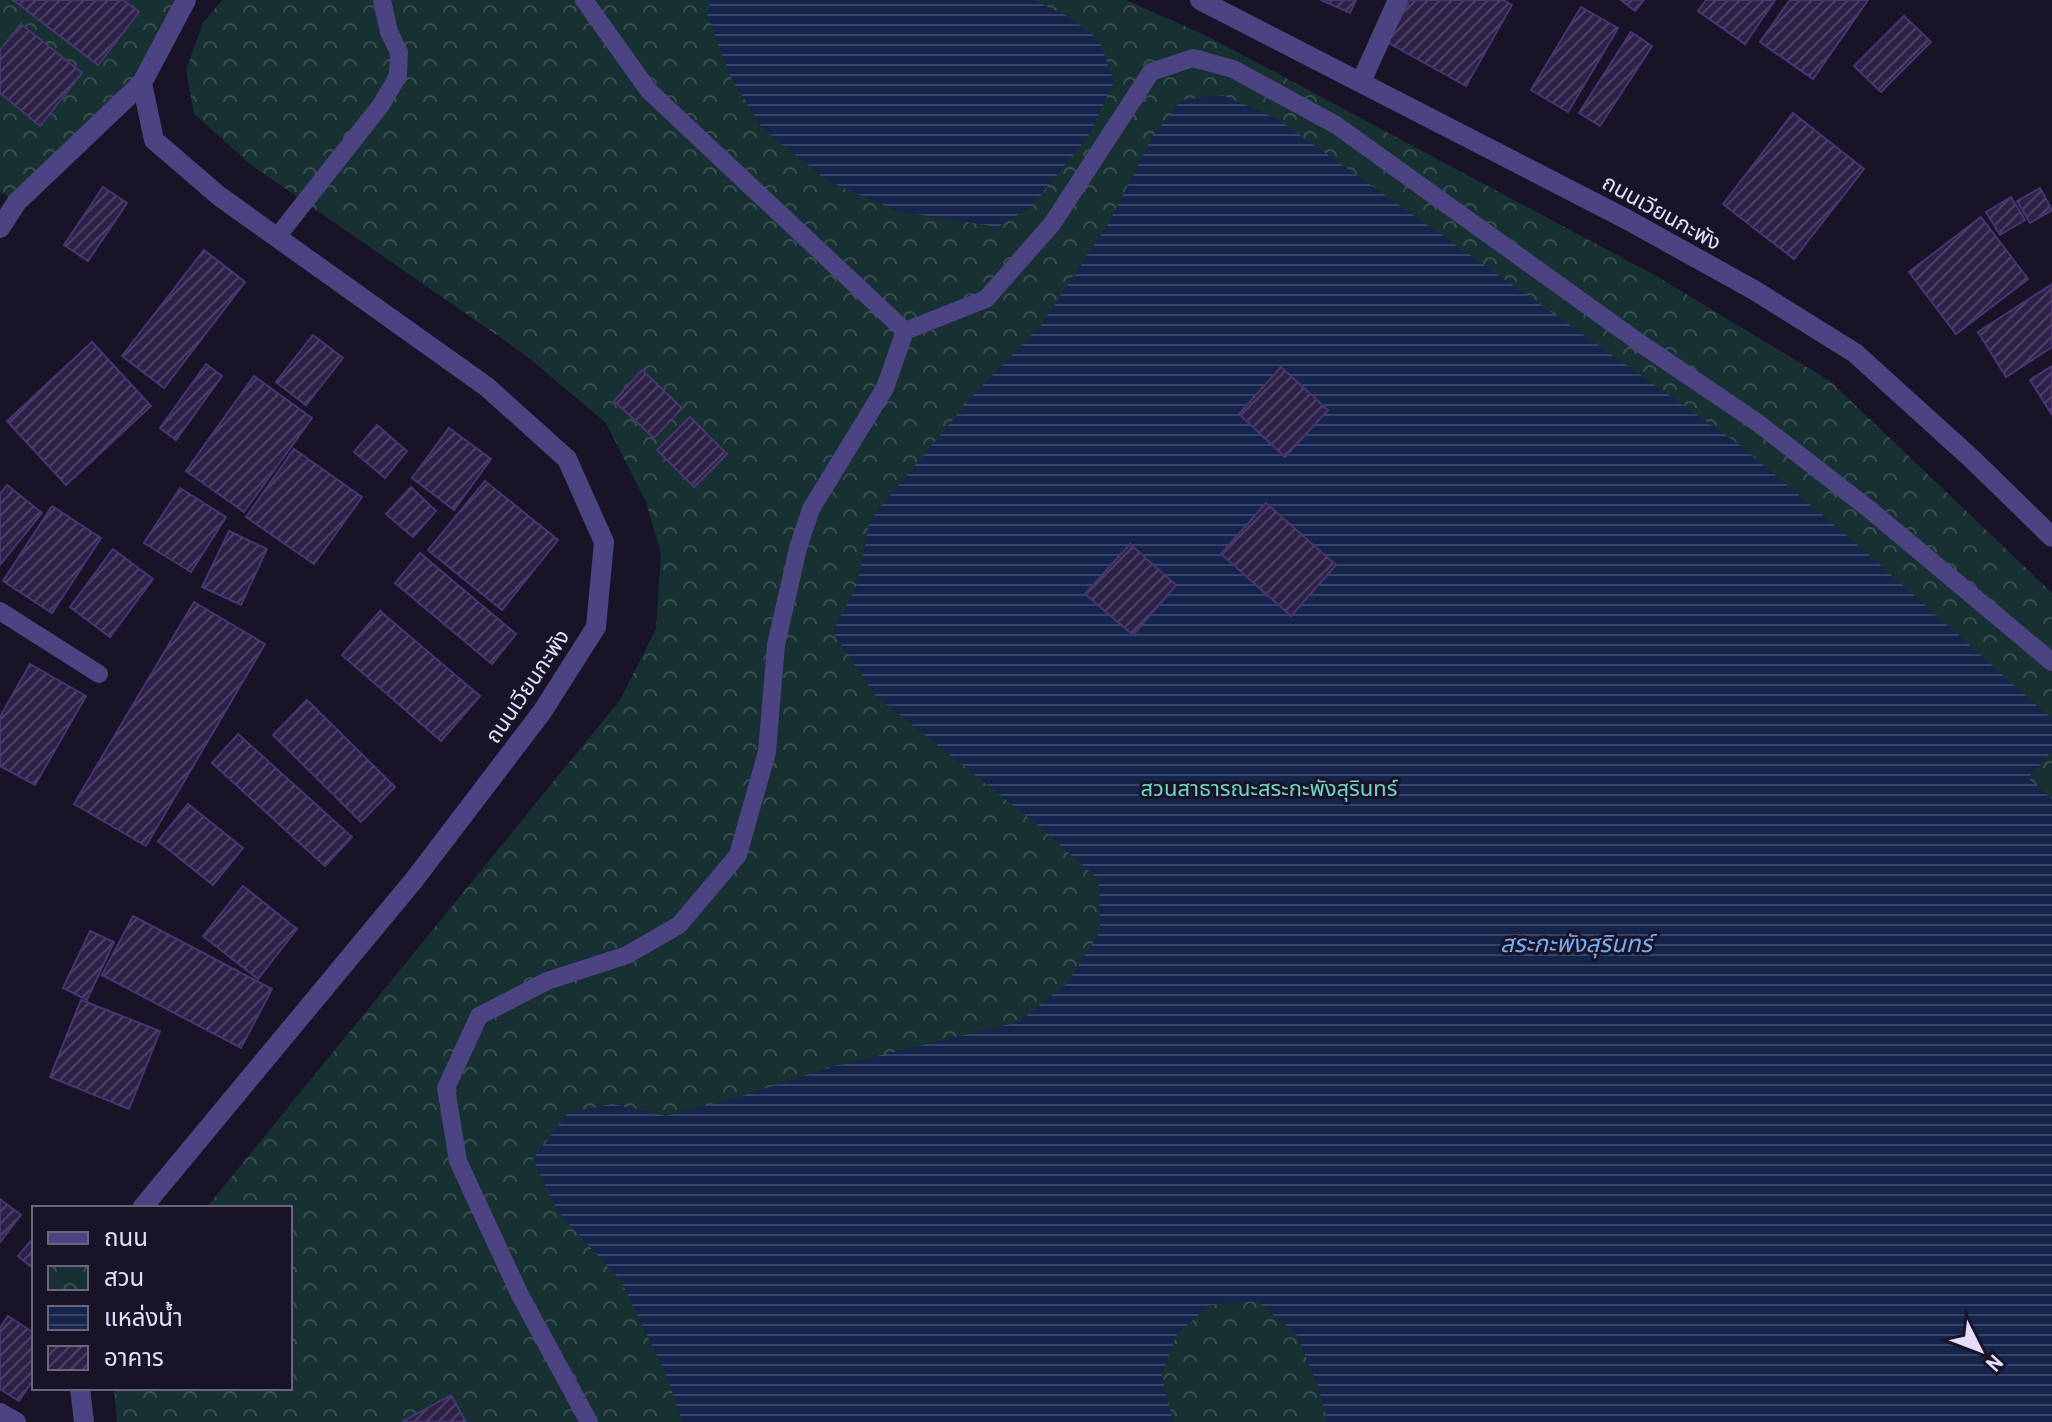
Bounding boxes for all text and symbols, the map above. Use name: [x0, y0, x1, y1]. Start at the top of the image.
street label: ถนนเวียนกะพัง: [1597, 167, 1727, 257]
street label: ถนนเวียนกะพัง: [478, 623, 576, 749]
park label: สวนสาธารณะสระกะพังสุรินทร์: [1141, 773, 1399, 803]
water label: สระกะพังสุรินทร์: [1500, 927, 1657, 959]
legend: [32, 1206, 292, 1390]
text: ถนน: [104, 1221, 148, 1253]
text: สวน: [104, 1261, 144, 1293]
text: แหล่งน้ำ: [104, 1301, 183, 1333]
north arrow: [1940, 1310, 2020, 1390]
text: อาคาร: [104, 1341, 164, 1373]
text: N: [1979, 1349, 2010, 1378]

